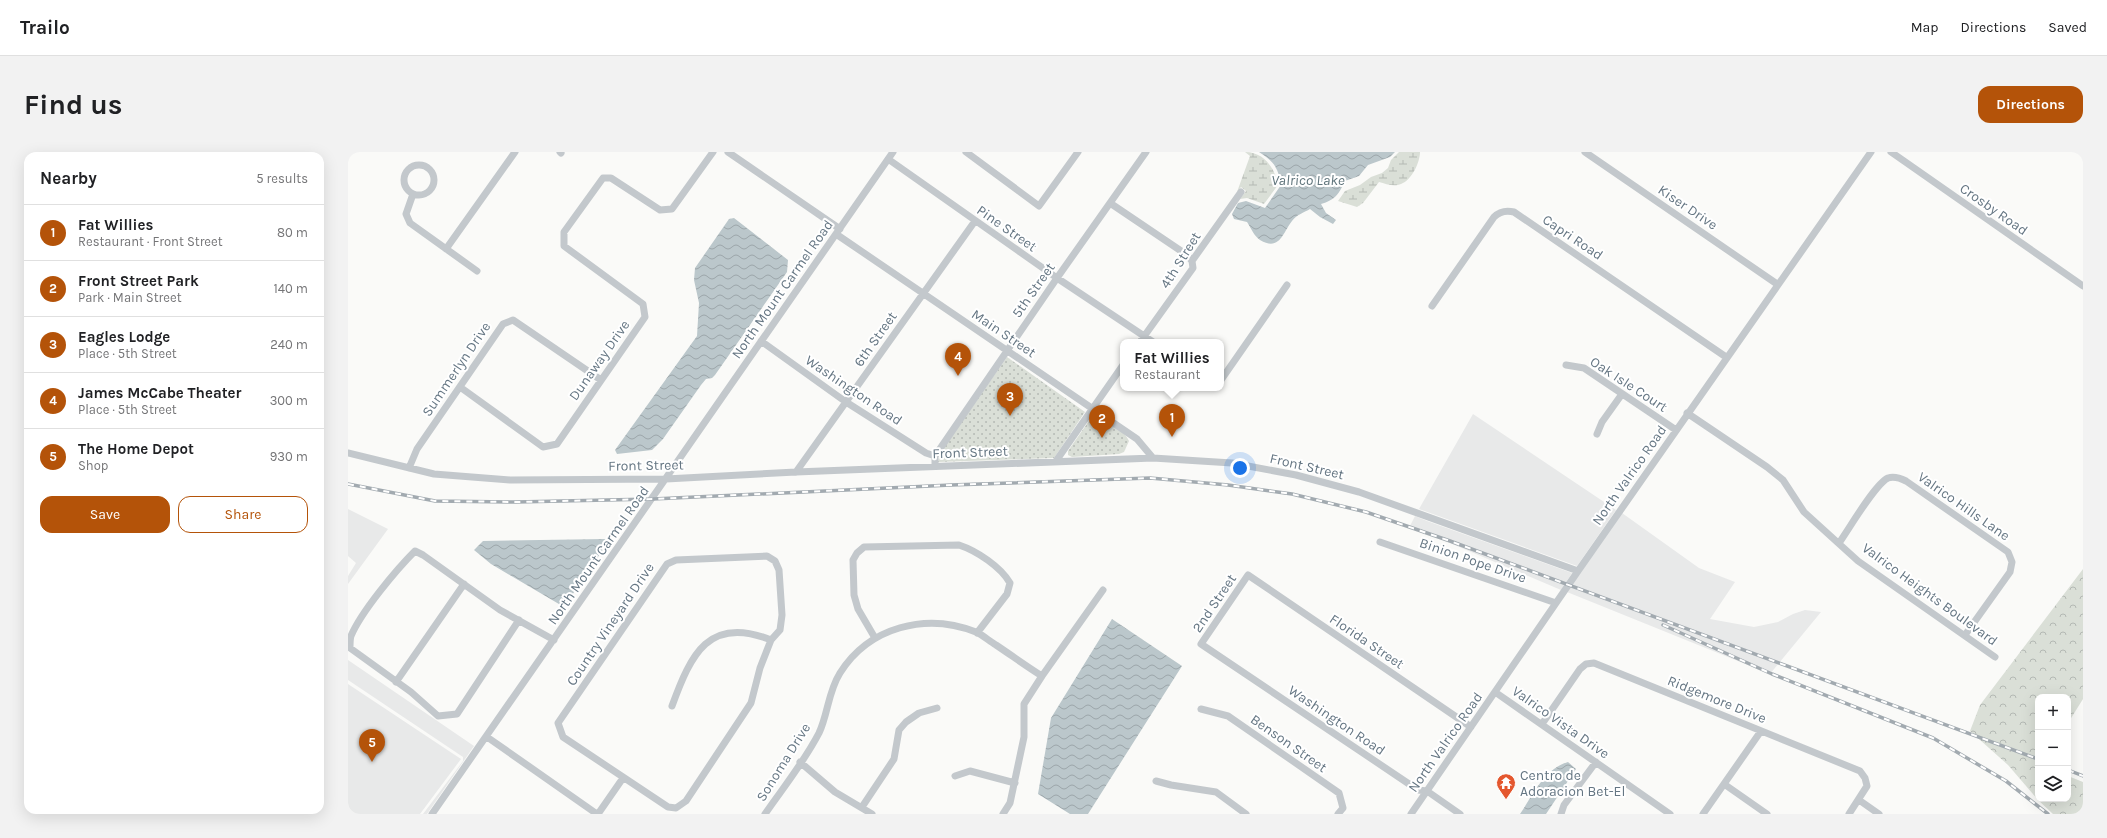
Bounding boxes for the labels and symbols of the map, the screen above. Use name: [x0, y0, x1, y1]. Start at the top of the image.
water label: Valrico Lake: [1271, 171, 1345, 189]
street label: Crosby Road: [1956, 180, 2031, 239]
street label: Kiser Drive: [1655, 181, 1721, 234]
street label: Pine Street: [973, 202, 1040, 255]
street label: Capri Road: [1539, 211, 1606, 264]
street label: North Mount Carmel Road: [728, 217, 837, 362]
street label: 4th Street: [1156, 229, 1204, 292]
street label: 5th Street: [1008, 259, 1059, 321]
street label: Main Street: [968, 306, 1039, 361]
street label: 6th Street: [850, 308, 901, 370]
street label: Dunaway Drive: [565, 317, 633, 404]
street label: Summerlyn Drive: [419, 319, 494, 420]
pin: 4: [945, 343, 971, 376]
street label: Washington Road: [802, 352, 905, 429]
street label: Oak Isle Court: [1587, 353, 1671, 416]
pin: 3: [997, 383, 1023, 416]
pin: 1: [1159, 404, 1185, 437]
pin: 2: [1089, 405, 1115, 438]
street label: North Valrico Road: [1589, 422, 1670, 529]
street label: Front Street: [932, 443, 1008, 462]
street label: Front Street: [1268, 450, 1346, 483]
street label: Front Street: [608, 456, 684, 475]
your location: [1230, 458, 1250, 478]
street label: Valrico Hills Lane: [1914, 468, 2013, 544]
street label: North Mount Carmel Road: [544, 483, 653, 628]
street label: Binion Pope Drive: [1417, 534, 1528, 587]
street label: Valrico Heights Boulevard: [1859, 539, 2001, 649]
street label: Country Vineyard Drive: [563, 560, 658, 689]
street label: 2nd Street: [1189, 571, 1240, 636]
street label: Florida Street: [1326, 610, 1407, 672]
street label: Ridgemore Drive: [1665, 672, 1769, 727]
street label: Washington Road: [1285, 682, 1388, 759]
street label: Valrico Vista Drive: [1509, 682, 1613, 762]
street label: North Valrico Road: [1405, 689, 1486, 796]
street label: Benson Street: [1247, 711, 1330, 776]
street label: Sonoma Drive: [753, 720, 814, 805]
pin: 5: [359, 729, 385, 762]
place label: Centro de Adoracion Bet-El: [1520, 767, 1625, 800]
temple icon: Centro de Adoracion Bet-El: [1495, 772, 1517, 800]

